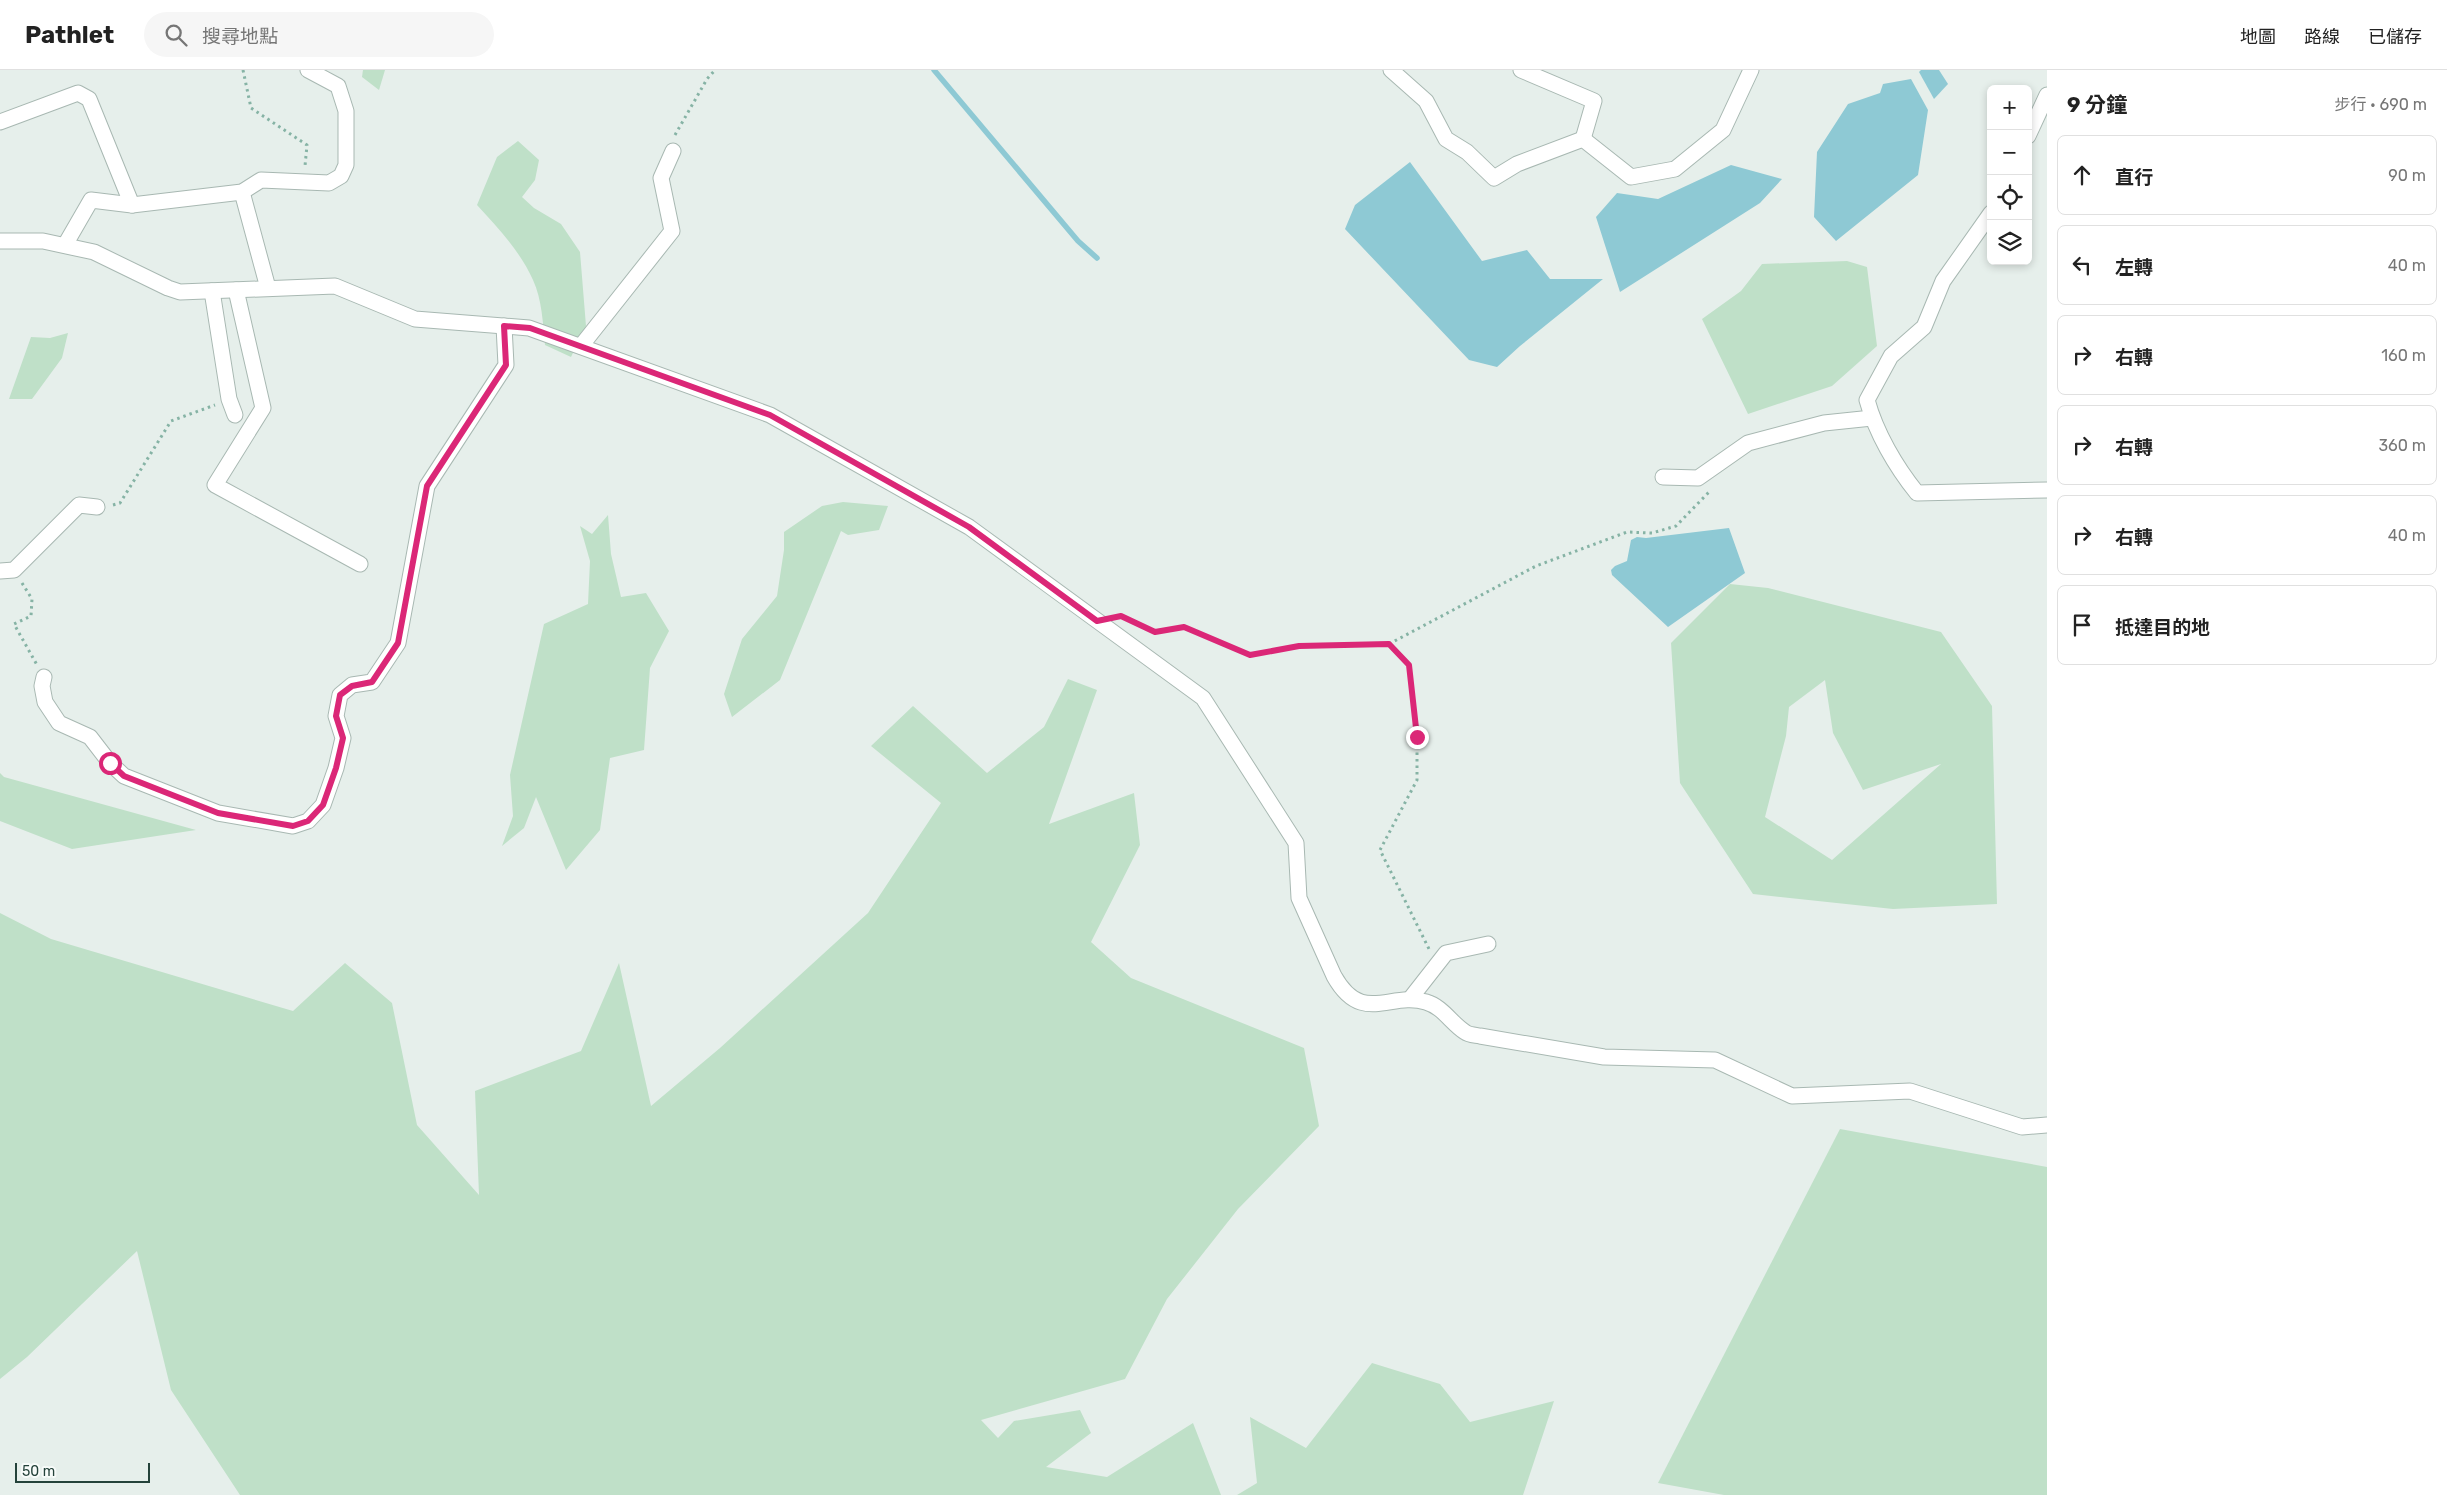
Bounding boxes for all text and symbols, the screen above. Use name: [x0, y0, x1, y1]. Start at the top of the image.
search box: [144, 12, 494, 57]
text: Pathlet: [25, 21, 114, 49]
icon: search: [162, 21, 190, 49]
text: 搜尋地點: [202, 25, 278, 48]
text: 地圖: [2240, 26, 2276, 48]
text: 路線: [2304, 26, 2340, 48]
text: 已儲存: [2368, 26, 2422, 48]
map controls: [1987, 85, 2032, 265]
button: +: [1987, 85, 2032, 130]
text: 9 分鐘: [2067, 92, 2127, 117]
text: 步行 · 690 m: [2334, 95, 2427, 114]
button: −: [1987, 130, 2032, 175]
icon: ahead: [2068, 161, 2096, 189]
text: 直行: [2115, 166, 2153, 189]
text: 90 m: [2388, 166, 2426, 185]
button: locate: [1987, 175, 2032, 220]
button: layers: [1987, 220, 2032, 265]
icon: left: [2068, 251, 2096, 279]
text: 左轉: [2115, 256, 2153, 279]
text: 40 m: [2388, 256, 2426, 275]
icon: right: [2068, 341, 2096, 369]
text: 右轉: [2115, 346, 2153, 369]
text: 160 m: [2381, 346, 2426, 365]
icon: right: [2068, 431, 2096, 459]
text: 右轉: [2115, 436, 2153, 459]
text: 360 m: [2378, 436, 2426, 455]
icon: right: [2068, 521, 2096, 549]
text: 右轉: [2115, 526, 2153, 549]
text: 40 m: [2388, 526, 2426, 545]
icon: arrive: [2068, 611, 2096, 639]
text: 抵達目的地: [2115, 616, 2210, 639]
route end: [1406, 726, 1429, 749]
route start: [99, 752, 122, 775]
scale bar: [15, 1460, 150, 1483]
text: 50 m: [22, 1463, 55, 1480]

